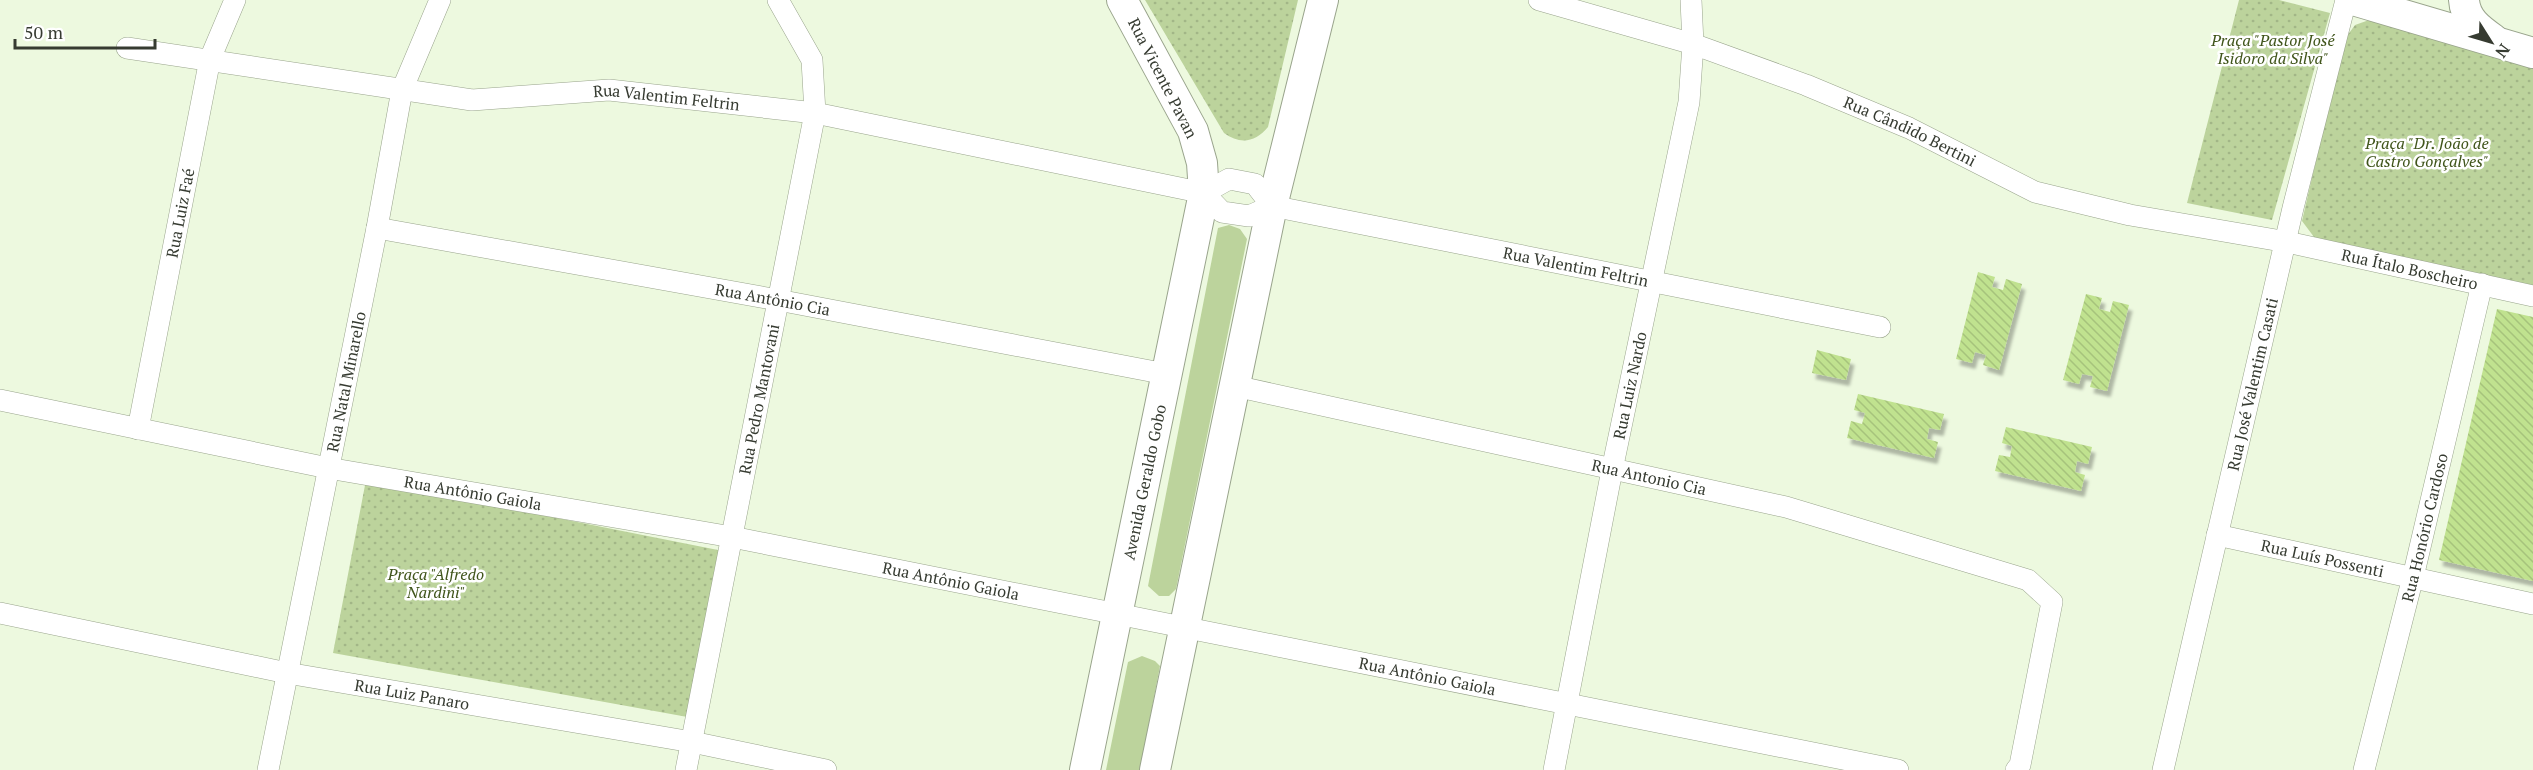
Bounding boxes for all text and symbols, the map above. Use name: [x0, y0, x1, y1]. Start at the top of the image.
scale bar: [15, 12, 154, 50]
north arrow: [2461, 12, 2521, 72]
street label: Rua Vicente Pavan: [1123, 14, 1203, 142]
text: 50 m: [24, 20, 64, 44]
park label: Praça "Pastor José Isidoro da Silva": [2210, 29, 2336, 69]
text: N: [2491, 40, 2515, 62]
street label: Rua Valentim Feltrin: [592, 79, 741, 116]
street label: Rua Cândido Bertini: [1840, 91, 1980, 171]
park label: Praça "Dr. João de Castro Gonçalves": [2364, 132, 2489, 172]
street label: Rua Luiz Faé: [161, 166, 199, 260]
street label: Rua Valentim Feltrin: [1501, 241, 1651, 292]
street label: Rua Ítalo Boscheiro: [2339, 243, 2480, 295]
street label: Rua Antônio Cia: [713, 278, 832, 321]
street label: Rua José Valentim Casati: [2222, 295, 2283, 473]
street label: Rua Natal Minarello: [321, 309, 371, 454]
street label: Rua Pedro Mantovani: [733, 322, 784, 476]
street label: Rua Luiz Nardo: [1608, 329, 1652, 441]
street label: Avenida Geraldo Gobo: [1118, 402, 1171, 562]
street label: Rua Honório Cardoso: [2396, 451, 2453, 604]
street label: Rua Antonio Cia: [1590, 454, 1708, 500]
street label: Rua Antônio Gaiola: [402, 470, 543, 515]
street label: Rua Luís Possenti: [2259, 534, 2386, 582]
street label: Rua Antônio Gaiola: [880, 556, 1021, 605]
park label: Praça "Alfredo Nardini": [387, 563, 484, 603]
street label: Rua Antônio Gaiola: [1357, 652, 1498, 700]
street label: Rua Luiz Panaro: [353, 674, 471, 715]

